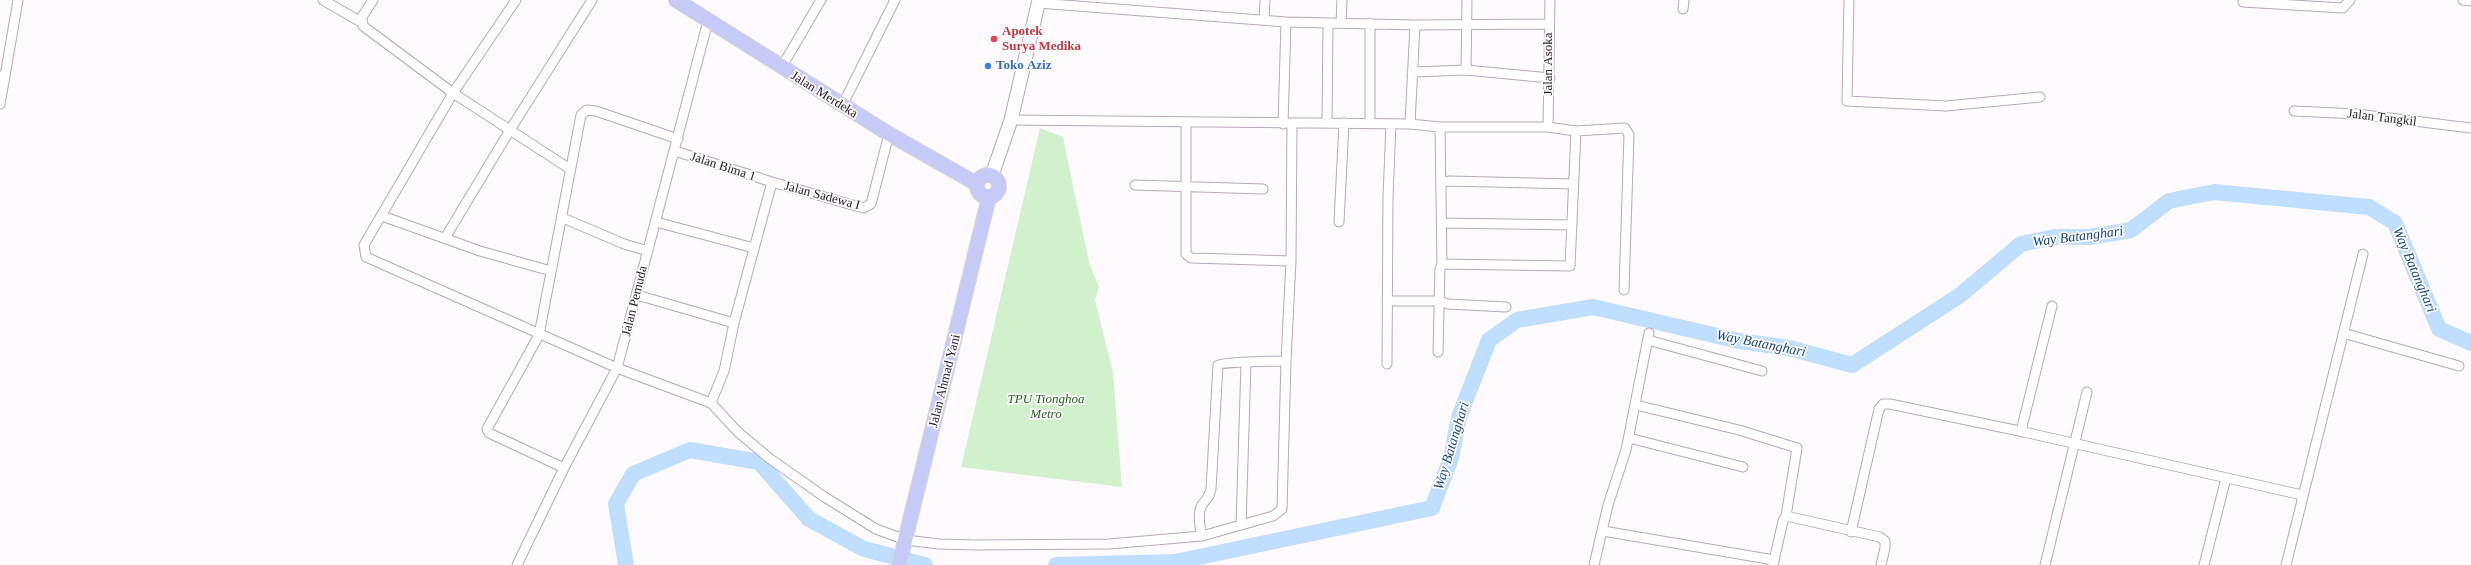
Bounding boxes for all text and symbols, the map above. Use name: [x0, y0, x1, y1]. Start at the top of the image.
place label: Apotek Surya Medika: [1002, 24, 1081, 55]
street label: Jalan Asoka: [1541, 32, 1557, 96]
marker: Apotek Surya Medika: [989, 34, 999, 44]
place label: Toko Aziz: [996, 58, 1051, 74]
marker: Toko Aziz: [983, 61, 993, 71]
street label: Jalan Merdeka: [788, 68, 860, 122]
street label: Jalan Tangkil: [2347, 106, 2417, 130]
street label: Jalan Bima 1: [688, 149, 758, 185]
street label: Jalan Sadewa I: [782, 178, 862, 214]
water label: Way Batanghari: [2032, 223, 2124, 251]
water label: Way Batanghari: [2389, 225, 2439, 315]
street label: Jalan Pemuda: [619, 264, 651, 338]
water label: Way Batanghari: [1715, 327, 1807, 361]
street label: Jalan Ahmad Yani: [926, 333, 964, 429]
park label: TPU Tionghoa Metro: [1008, 392, 1084, 423]
water label: Way Batanghari: [1431, 400, 1473, 492]

